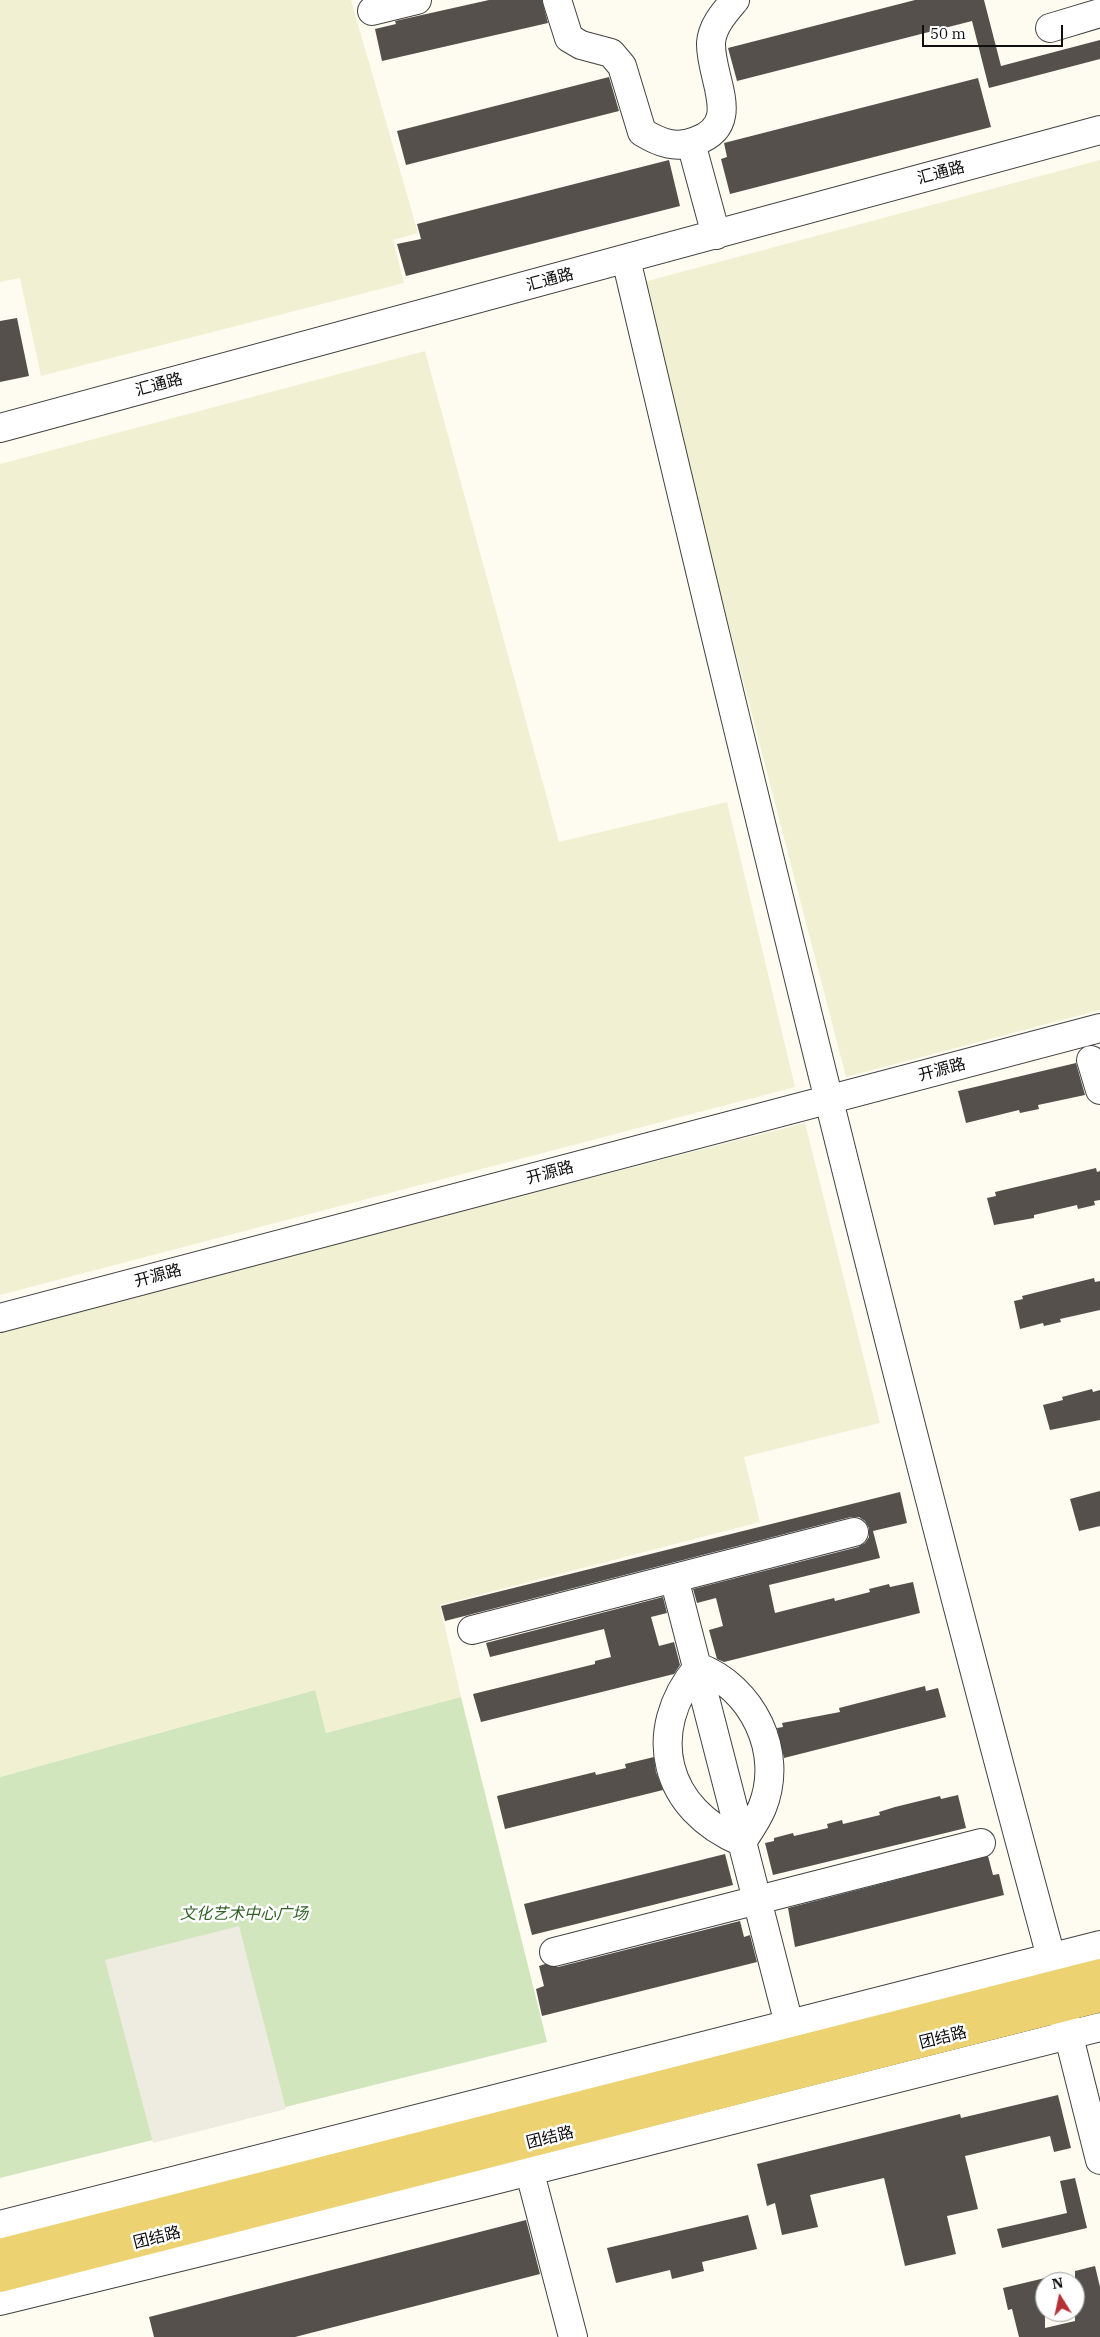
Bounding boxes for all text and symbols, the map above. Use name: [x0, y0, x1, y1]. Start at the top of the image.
scale bar: [925, 15, 1066, 47]
text: 50 m: [930, 24, 966, 43]
street label: 汇通路: [915, 158, 967, 188]
street label: 汇通路: [524, 265, 576, 295]
street label: 汇通路: [133, 370, 185, 400]
street label: 开源路: [916, 1055, 968, 1085]
street label: 开源路: [524, 1158, 576, 1188]
street label: 开源路: [132, 1261, 184, 1291]
park label: 文化艺术中心广场: [180, 1904, 308, 1924]
street label: 团结路: [917, 2023, 969, 2053]
street label: 团结路: [524, 2123, 576, 2153]
street label: 团结路: [131, 2223, 183, 2253]
north arrow: [1035, 2272, 1085, 2322]
text: N: [1051, 2273, 1065, 2293]

